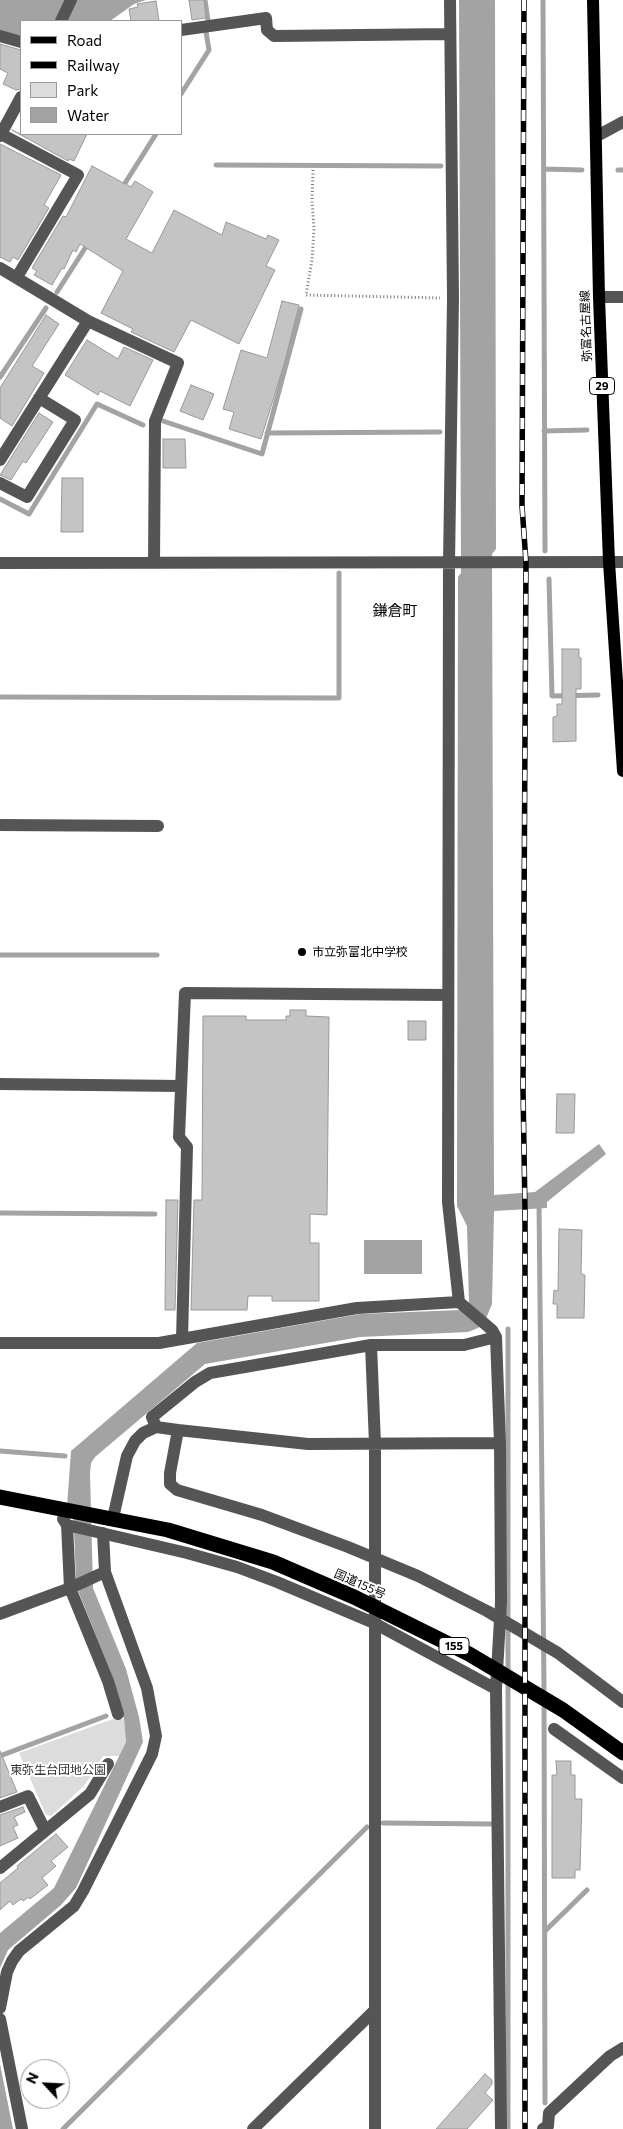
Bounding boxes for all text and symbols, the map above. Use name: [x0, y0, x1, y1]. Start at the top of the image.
legend: [20, 20, 182, 135]
text: Road: [67, 31, 102, 49]
text: Railway: [67, 56, 120, 74]
text: Park: [67, 81, 98, 99]
text: Water: [67, 106, 109, 124]
street label: 弥富名古屋線: [578, 290, 594, 362]
road number: 29: [590, 378, 614, 394]
district label: 鎌倉町: [373, 602, 417, 620]
place label: 市立弥富北中学校: [312, 945, 408, 959]
marker: 市立弥富北中学校: [296, 946, 308, 958]
street label: 国道155号: [332, 1566, 388, 1602]
road number: 155: [439, 1638, 469, 1654]
park label: 東弥生台団地公園: [10, 1763, 106, 1777]
north arrow: [20, 2059, 70, 2109]
text: N: [22, 2070, 42, 2086]

